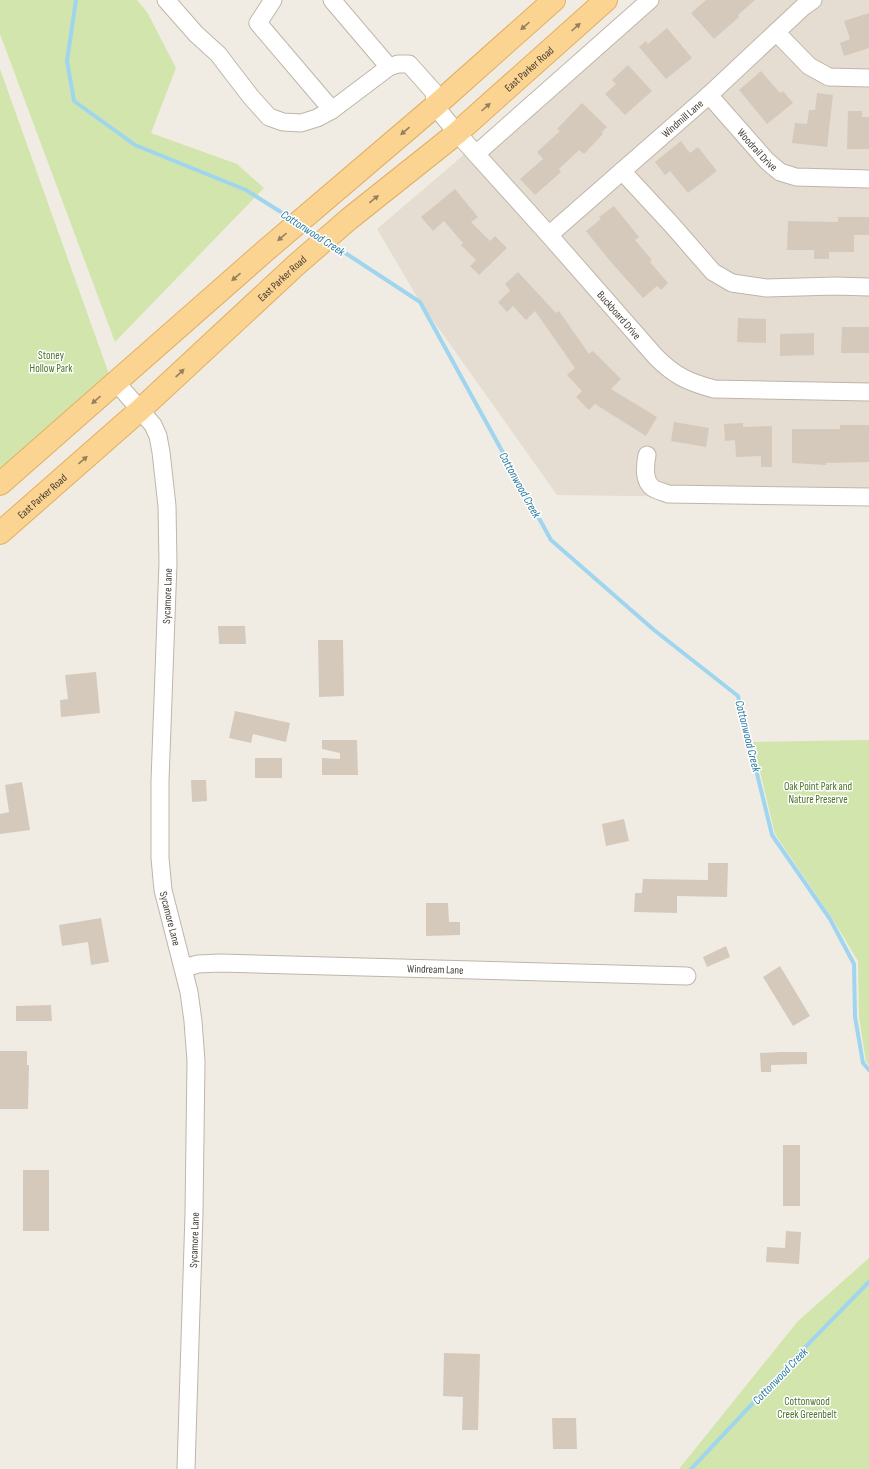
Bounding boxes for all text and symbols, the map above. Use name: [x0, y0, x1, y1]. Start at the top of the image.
one-way arrow: [520, 22, 530, 31]
one-way arrow: [571, 23, 580, 32]
street label: East Parker Road: [502, 44, 557, 94]
street label: Windmill Lane: [659, 97, 706, 140]
one-way arrow: [482, 103, 491, 112]
street label: Woodrail Drive: [734, 126, 780, 174]
one-way arrow: [400, 127, 411, 136]
one-way arrow: [368, 195, 379, 204]
water label: Cottonwood Creek: [278, 207, 348, 260]
one-way arrow: [277, 232, 286, 241]
street label: East Parker Road: [255, 253, 309, 304]
one-way arrow: [231, 272, 241, 282]
street label: Buckboard Drive: [594, 289, 644, 342]
park label: Stoney Hollow Park: [30, 349, 73, 375]
one-way arrow: [175, 368, 185, 378]
one-way arrow: [91, 395, 101, 404]
water label: Cottonwood Creek: [495, 450, 544, 521]
one-way arrow: [78, 456, 88, 465]
street label: East Parker Road: [15, 471, 70, 522]
street label: Sycamore Lane: [160, 568, 175, 624]
water label: Cottonwood Creek: [731, 699, 764, 774]
park label: Oak Point Park and Nature Preserve: [784, 780, 852, 806]
street label: Sycamore Lane: [157, 890, 183, 947]
street label: Windream Lane: [407, 962, 464, 977]
street label: Sycamore Lane: [187, 1212, 202, 1268]
water label: Cottonwood Creek: [750, 1344, 812, 1408]
park label: Cottonwood Creek Greenbelt: [777, 1395, 837, 1421]

